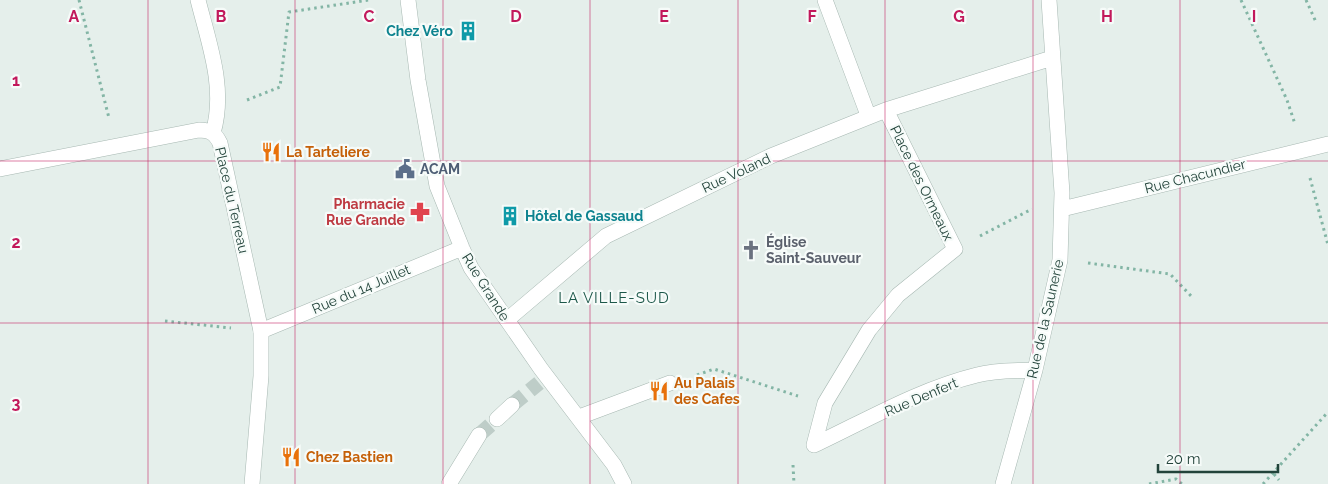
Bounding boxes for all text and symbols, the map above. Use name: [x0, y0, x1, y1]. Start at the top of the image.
text: A: [69, 7, 80, 26]
text: B: [216, 7, 227, 26]
text: C: [364, 7, 375, 26]
text: D: [510, 7, 522, 26]
text: E: [659, 7, 669, 26]
text: F: [807, 7, 817, 26]
text: G: [953, 7, 965, 26]
text: H: [1101, 7, 1113, 26]
text: I: [1252, 7, 1256, 26]
building icon: Chez Véro: [457, 20, 479, 42]
place label: Chez Véro: [386, 23, 454, 39]
text: 1: [12, 71, 20, 90]
street label: Place des Ormeaux: [887, 123, 957, 243]
restaurant icon: La Tarteliere: [260, 141, 282, 163]
place label: La Tarteliere: [286, 144, 370, 160]
street label: Place du Terreau: [212, 145, 252, 255]
street label: Rue Voland: [699, 150, 773, 196]
street label: Rue Chacundier: [1143, 156, 1247, 196]
public building icon: ACAM: [394, 158, 416, 180]
place label: ACAM: [420, 161, 460, 177]
place label: Pharmacie Rue Grande: [326, 196, 406, 228]
pharmacy icon: Pharmacie Rue Grande: [409, 201, 431, 223]
building icon: Hôtel de Gassaud: [499, 205, 521, 227]
place label: Hôtel de Gassaud: [525, 208, 643, 224]
text: 2: [11, 233, 21, 252]
place label: Église Saint-Sauveur: [766, 233, 862, 266]
church icon: Église Saint-Sauveur: [740, 239, 762, 261]
street label: Rue Grande: [459, 250, 513, 324]
street label: Rue de la Saunerie: [1024, 258, 1066, 380]
street label: Rue du 14 Juillet: [310, 261, 413, 317]
district label: LA VILLE-SUD: [558, 289, 670, 307]
street label: Rue Denfert: [882, 374, 960, 420]
place label: Au Palais des Cafes: [674, 375, 740, 407]
restaurant icon: Au Palais des Cafes: [648, 380, 670, 402]
text: 3: [12, 394, 21, 413]
scale bar: [1158, 442, 1278, 474]
restaurant icon: Chez Bastien: [280, 446, 302, 468]
place label: Chez Bastien: [306, 449, 393, 465]
text: 20 m: [1166, 450, 1201, 468]

